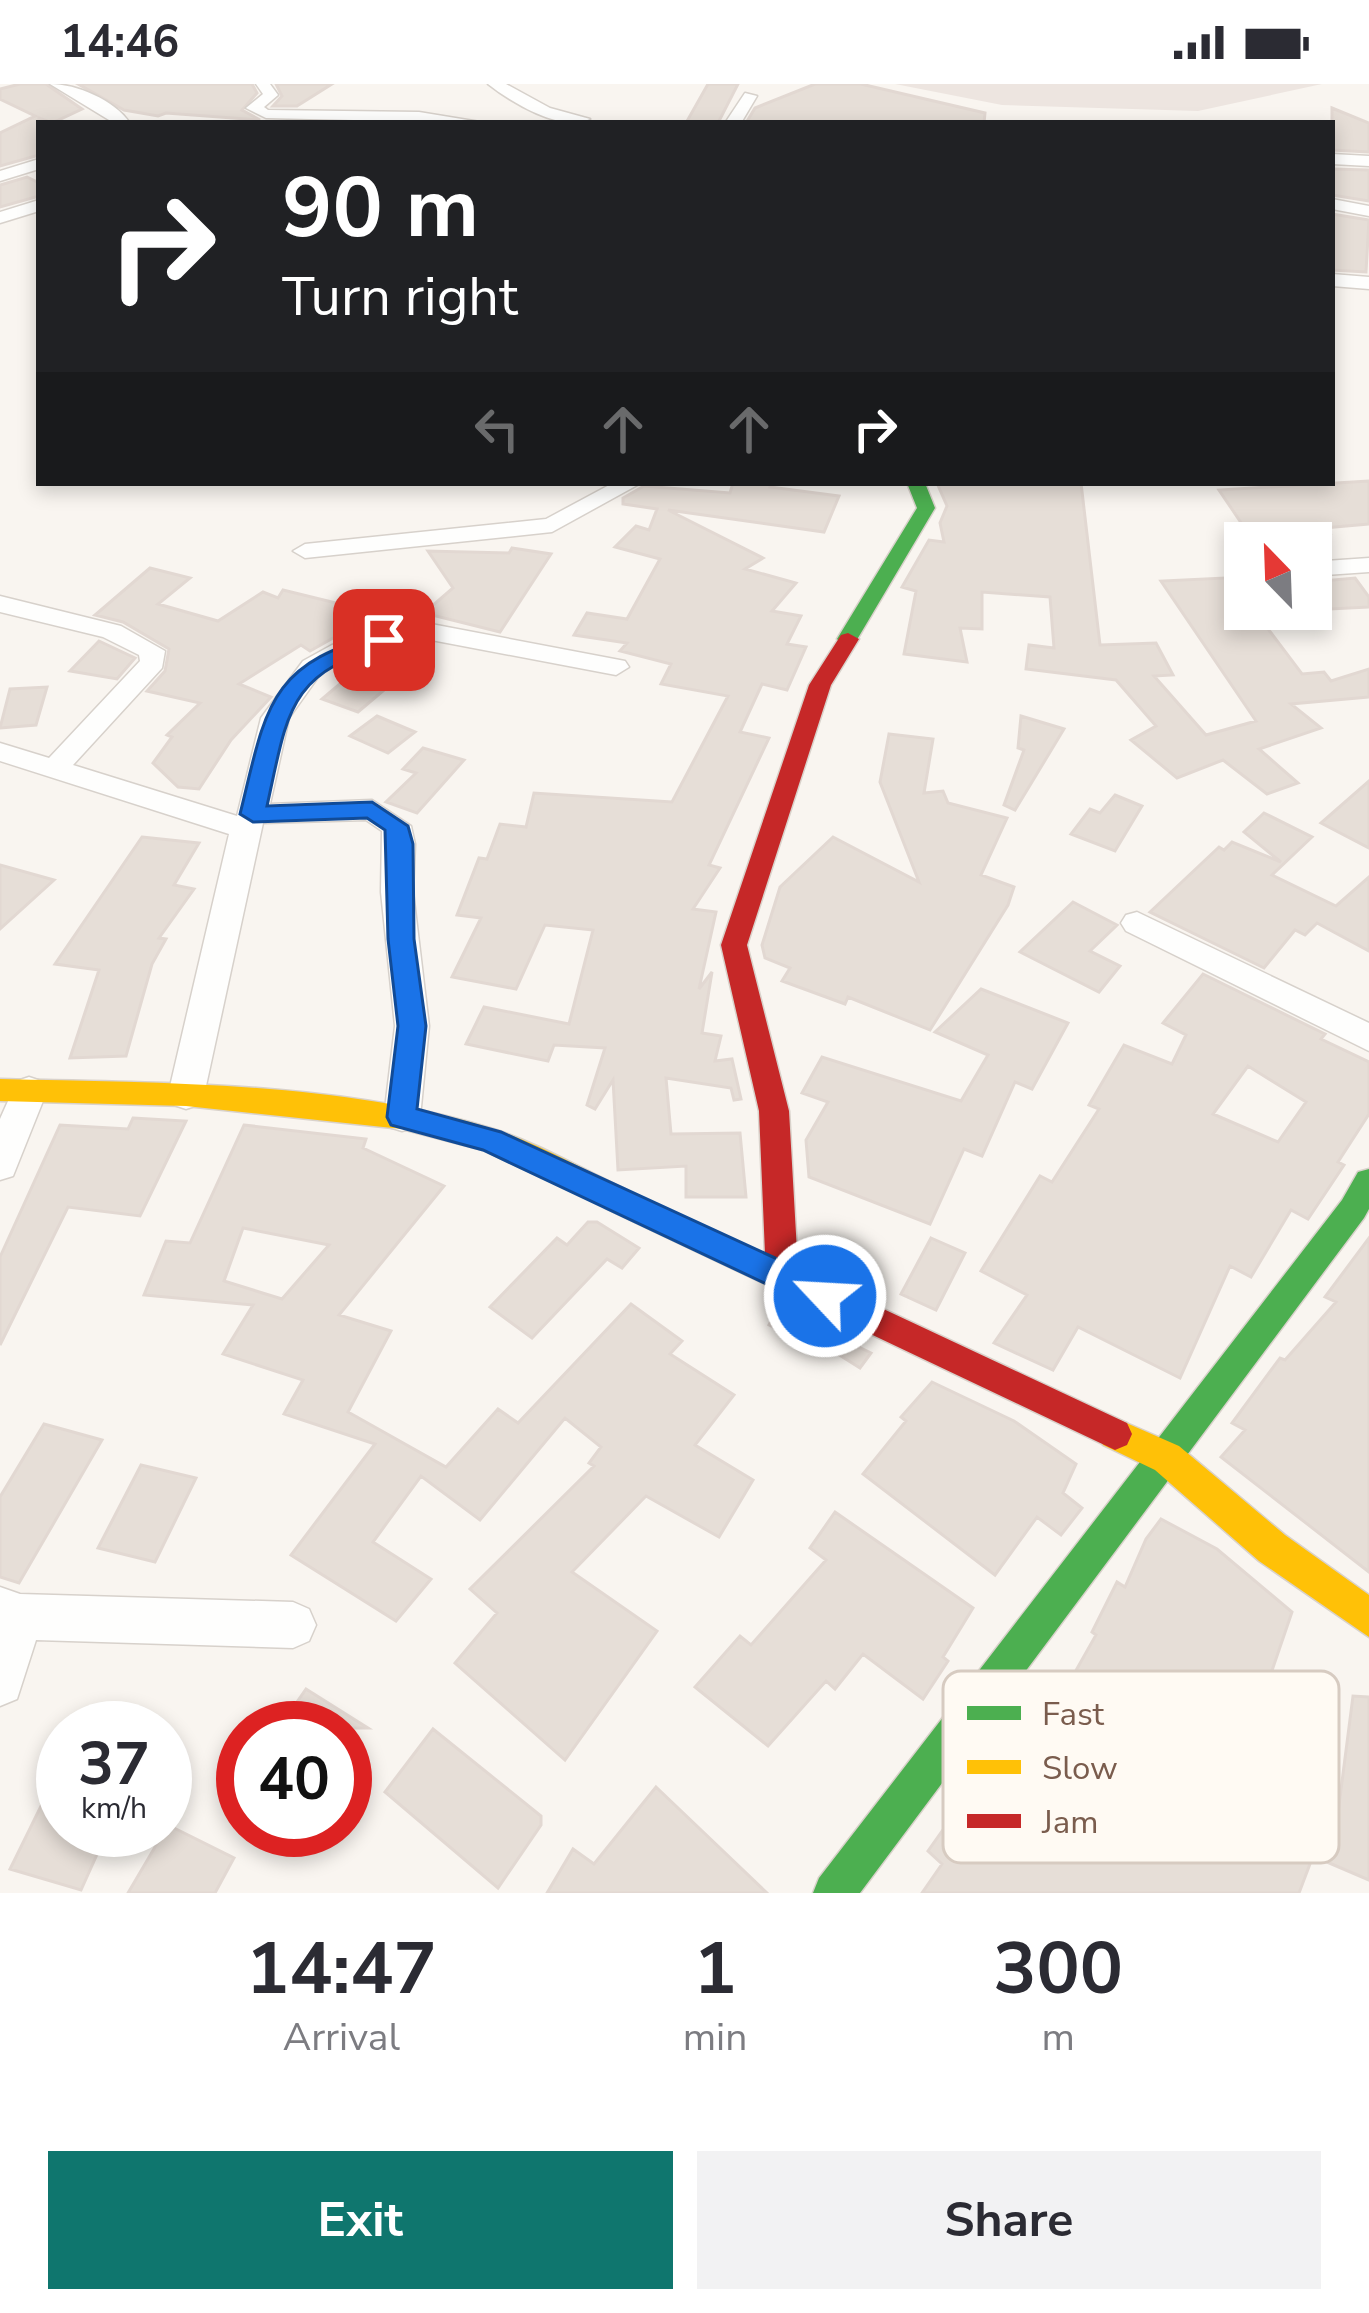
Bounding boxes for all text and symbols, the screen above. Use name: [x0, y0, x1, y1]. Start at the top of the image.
text: 14:46: [60, 12, 179, 73]
text: 90 m: [282, 151, 479, 266]
icon: right: [84, 168, 240, 324]
text: Turn right: [282, 260, 518, 334]
icon: left: [464, 396, 530, 462]
icon: ahead: [590, 396, 656, 462]
icon: ahead: [716, 396, 782, 462]
icon: right: [842, 396, 908, 462]
north arrow: [1224, 522, 1332, 630]
map controls: [1224, 522, 1332, 630]
pin: [333, 589, 435, 691]
icon: arrive: [351, 607, 417, 673]
position arrow: [762, 1233, 888, 1359]
legend: [943, 1671, 1339, 1863]
text: Fast: [1042, 1692, 1105, 1737]
speed limit sign: 40: [216, 1701, 372, 1857]
text: 37: [78, 1723, 150, 1805]
text: Slow: [1042, 1746, 1118, 1791]
text: km/h: [81, 1788, 147, 1829]
text: Jam: [1041, 1800, 1098, 1845]
text: 14:47: [246, 1920, 437, 2018]
text: 1: [693, 1920, 737, 2018]
text: 300: [993, 1920, 1123, 2018]
text: Arrival: [283, 2011, 400, 2064]
text: min: [683, 2011, 747, 2064]
text: m: [1041, 2011, 1075, 2064]
button: Exit: [48, 2151, 673, 2289]
button: Share: [697, 2151, 1321, 2289]

